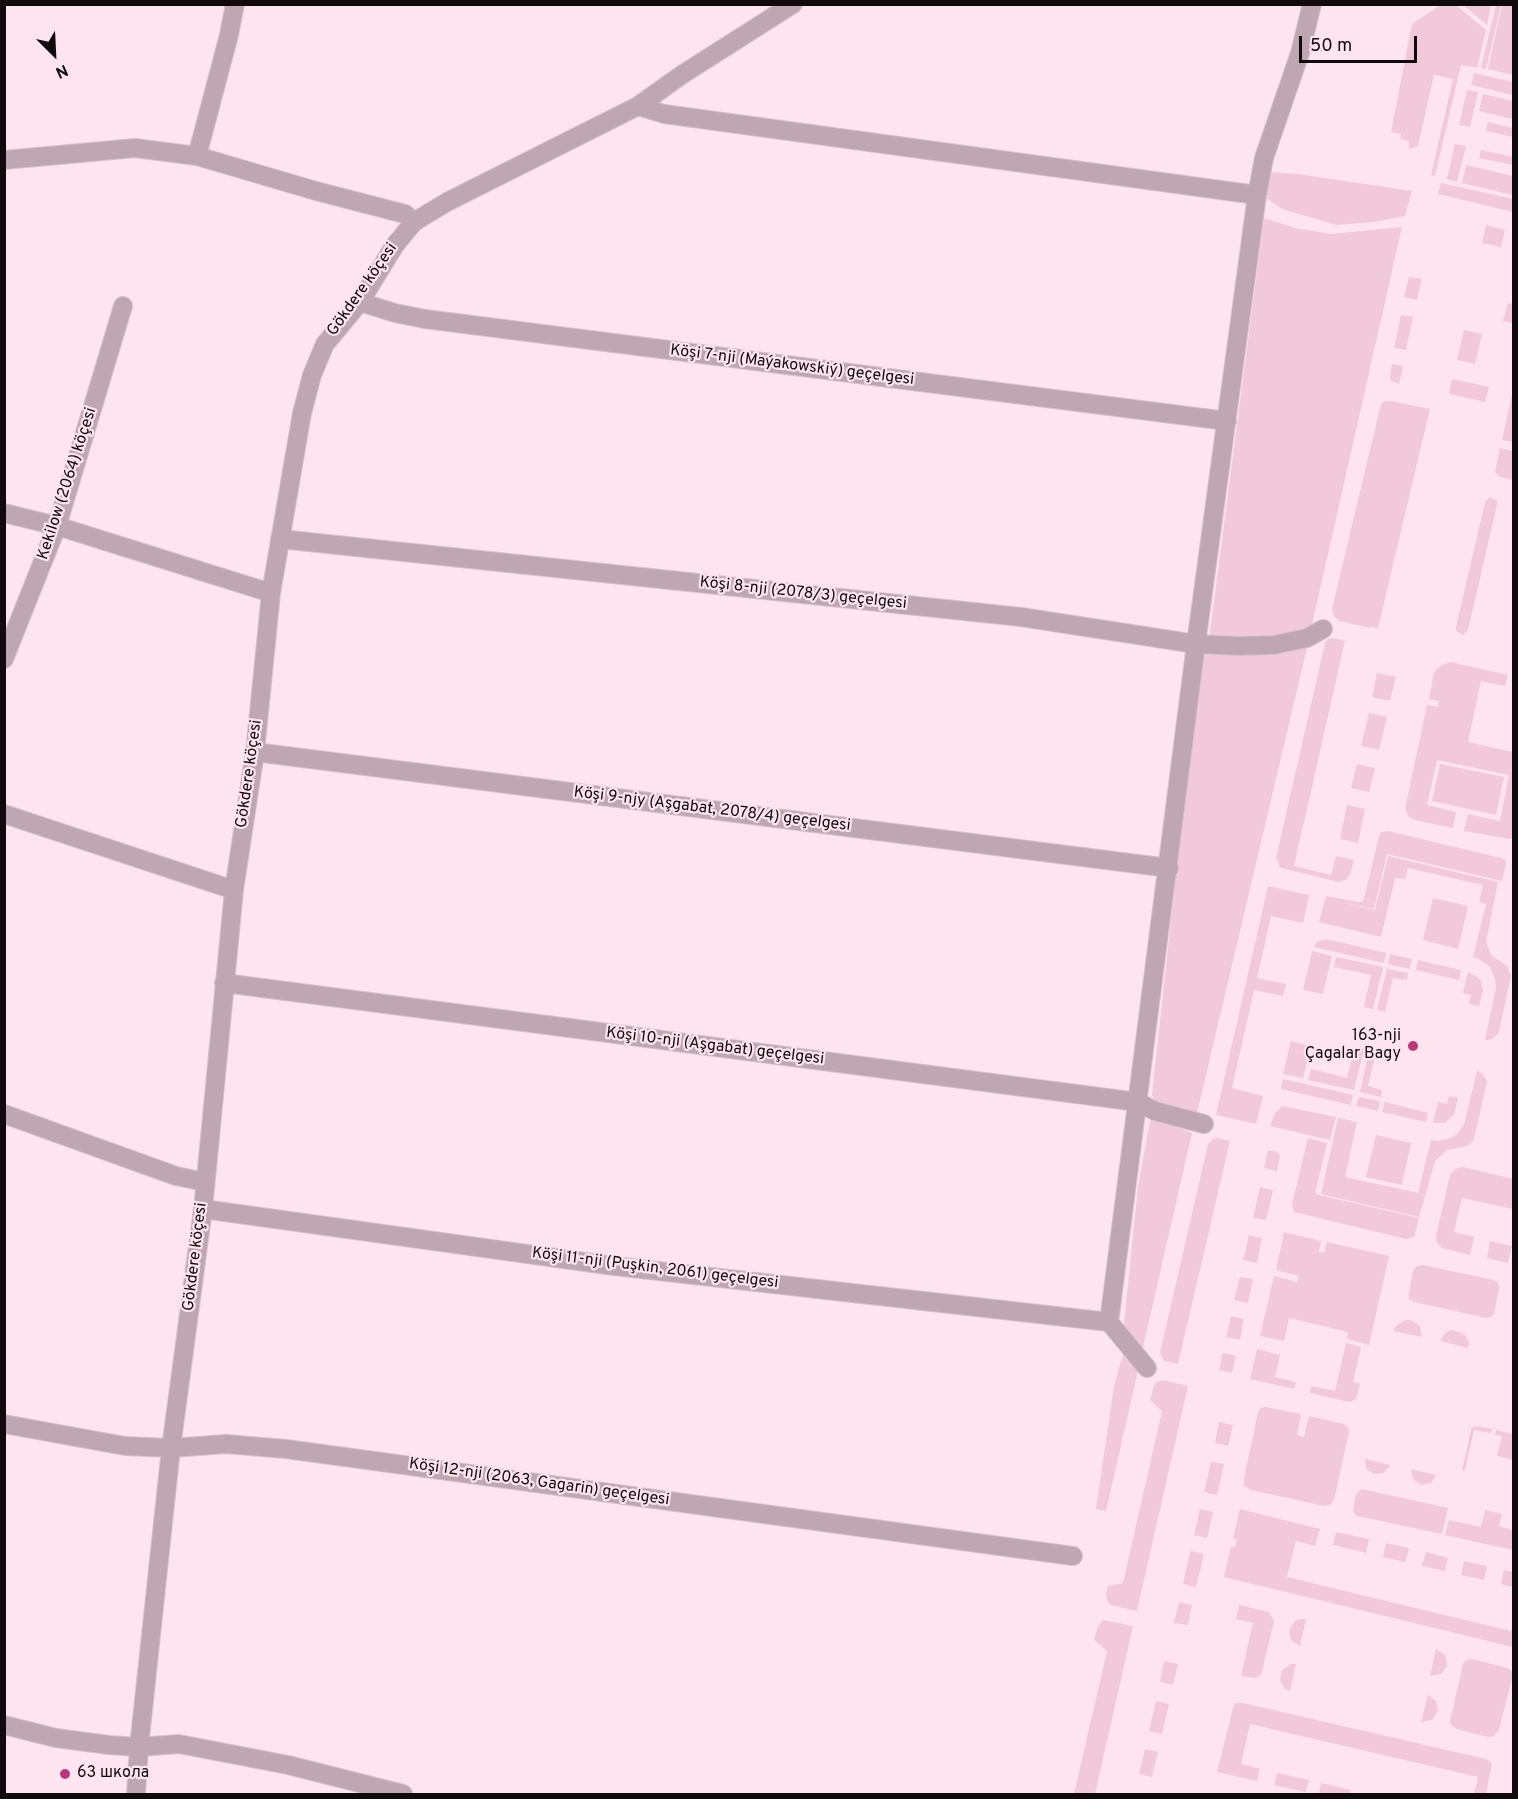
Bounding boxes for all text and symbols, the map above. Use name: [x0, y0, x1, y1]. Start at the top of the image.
north arrow: [24, 24, 84, 84]
scale bar: [1302, 24, 1420, 62]
text: 50 m: [1310, 35, 1352, 58]
text: N: [52, 59, 71, 82]
street label: Gökdere köçesi: [324, 240, 402, 340]
street label: Köşi 7-nji (Maýakowskiý) geçelgesi: [669, 342, 915, 390]
street label: Kekilow (2064) köçesi: [34, 405, 102, 563]
street label: Köşi 8-nji (2078/3) geçelgesi: [698, 574, 908, 614]
street label: Gökdere köçesi: [233, 719, 267, 829]
street label: Köşi 9-njy (Aşgabat, 2078/4) geçelgesi: [573, 783, 851, 837]
street label: Köşi 10-nji (Aşgabat) geçelgesi: [605, 1024, 825, 1070]
place label: 163-nji Çagalar Bagy: [1305, 1027, 1401, 1065]
marker: 163-nji Çagalar Bagy: [1406, 1039, 1420, 1053]
street label: Gökdere köçesi: [180, 1202, 212, 1312]
street label: Köşi 11-nji (Puşkin, 2061) geçelgesi: [531, 1244, 779, 1294]
street label: Köşi 12-nji (2063, Gagarin) geçelgesi: [408, 1455, 670, 1511]
place label: 63 школа: [77, 1764, 149, 1784]
marker: 63 школа: [58, 1767, 72, 1781]

